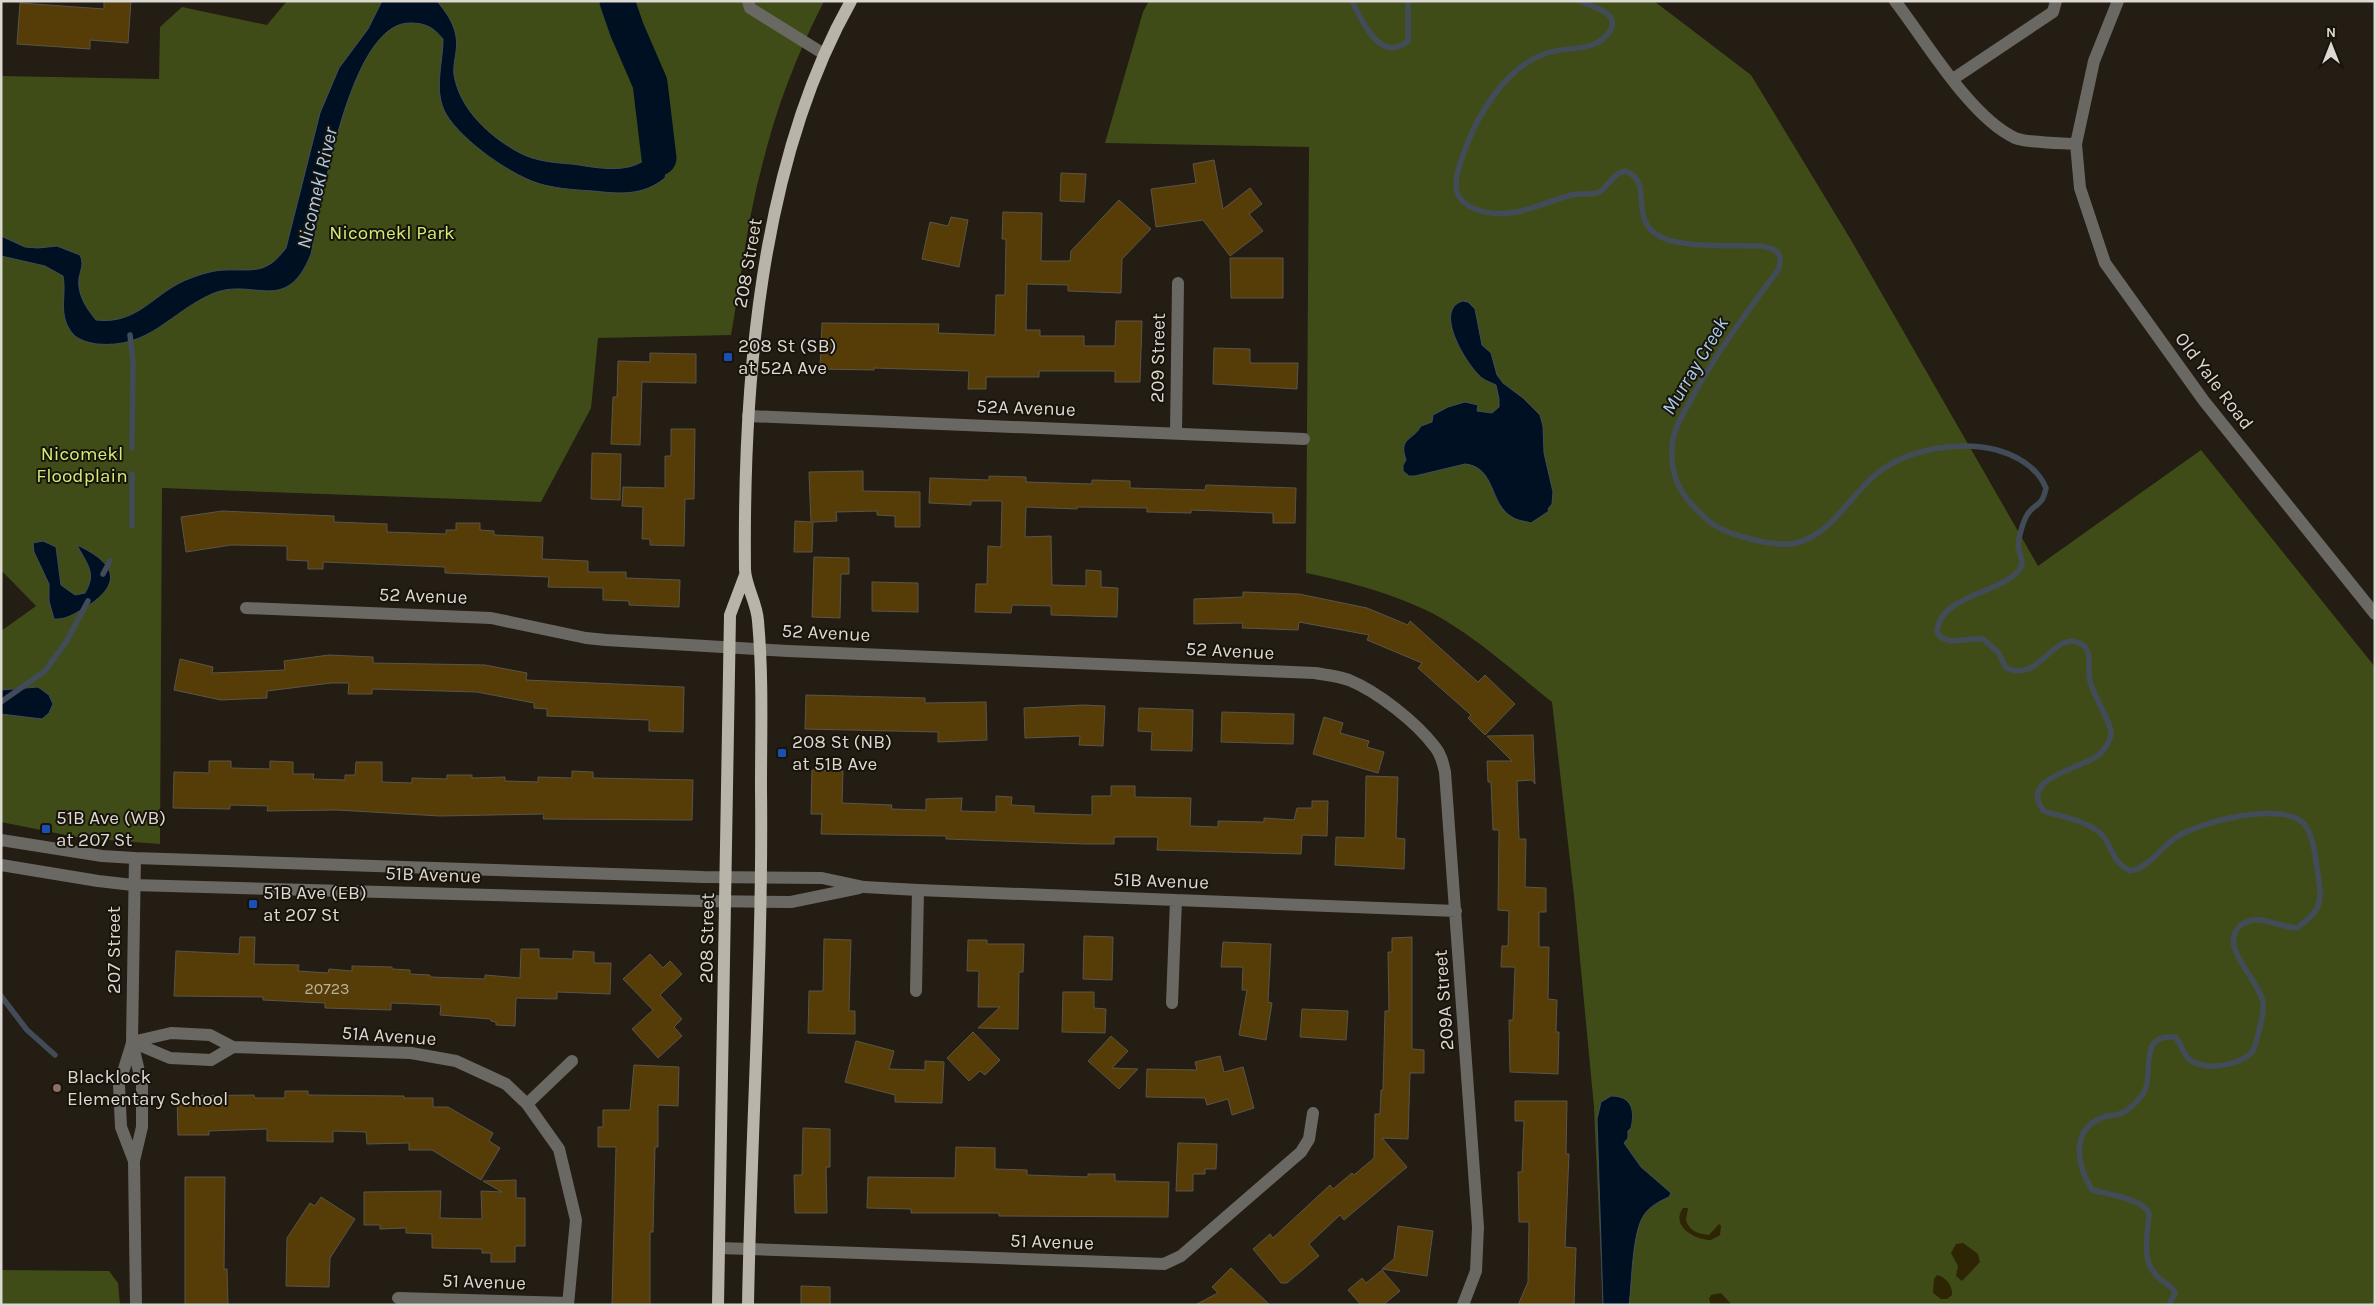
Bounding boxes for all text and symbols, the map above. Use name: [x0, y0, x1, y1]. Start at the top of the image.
north arrow: [2306, 20, 2356, 70]
text: N: [2326, 24, 2336, 41]
water label: Nicomekl River: [292, 124, 342, 251]
street label: 208 Street: [729, 216, 767, 310]
park label: Nicomekl Park: [329, 222, 455, 244]
water label: Murray Creek: [1657, 312, 1733, 419]
street label: 209 Street: [1146, 313, 1170, 403]
street label: Old Yale Road: [2170, 328, 2258, 434]
place label: 208 St (SB) at 52A Ave: [738, 335, 836, 379]
marker: 208 St (SB) at 52A Ave: [722, 351, 734, 363]
street label: 52A Avenue: [976, 395, 1076, 421]
park label: Nicomekl Floodplain: [36, 443, 128, 487]
street label: 52 Avenue: [378, 583, 468, 609]
street label: 52 Avenue: [781, 620, 871, 646]
street label: 52 Avenue: [1185, 638, 1275, 664]
place label: 208 St (NB) at 51B Ave: [792, 731, 892, 775]
marker: 208 St (NB) at 51B Ave: [776, 747, 788, 759]
place label: 51B Ave (WB) at 207 St: [56, 807, 166, 851]
marker: 51B Ave (WB) at 207 St: [40, 823, 52, 835]
street label: 51B Avenue: [385, 862, 481, 888]
street label: 51B Avenue: [1113, 868, 1209, 894]
place label: 51B Ave (EB) at 207 St: [263, 882, 367, 926]
street label: 208 Street: [695, 892, 719, 984]
marker: 51B Ave (EB) at 207 St: [247, 898, 259, 910]
street label: 207 Street: [103, 906, 125, 994]
street label: 209A Street: [1430, 949, 1458, 1051]
house number: 20723: [305, 979, 350, 998]
street label: 51A Avenue: [341, 1022, 437, 1050]
place label: Blacklock Elementary School: [67, 1066, 228, 1110]
marker: Blacklock Elementary School: [51, 1082, 63, 1094]
street label: 51 Avenue: [1010, 1230, 1094, 1254]
street label: 51 Avenue: [442, 1270, 526, 1294]

